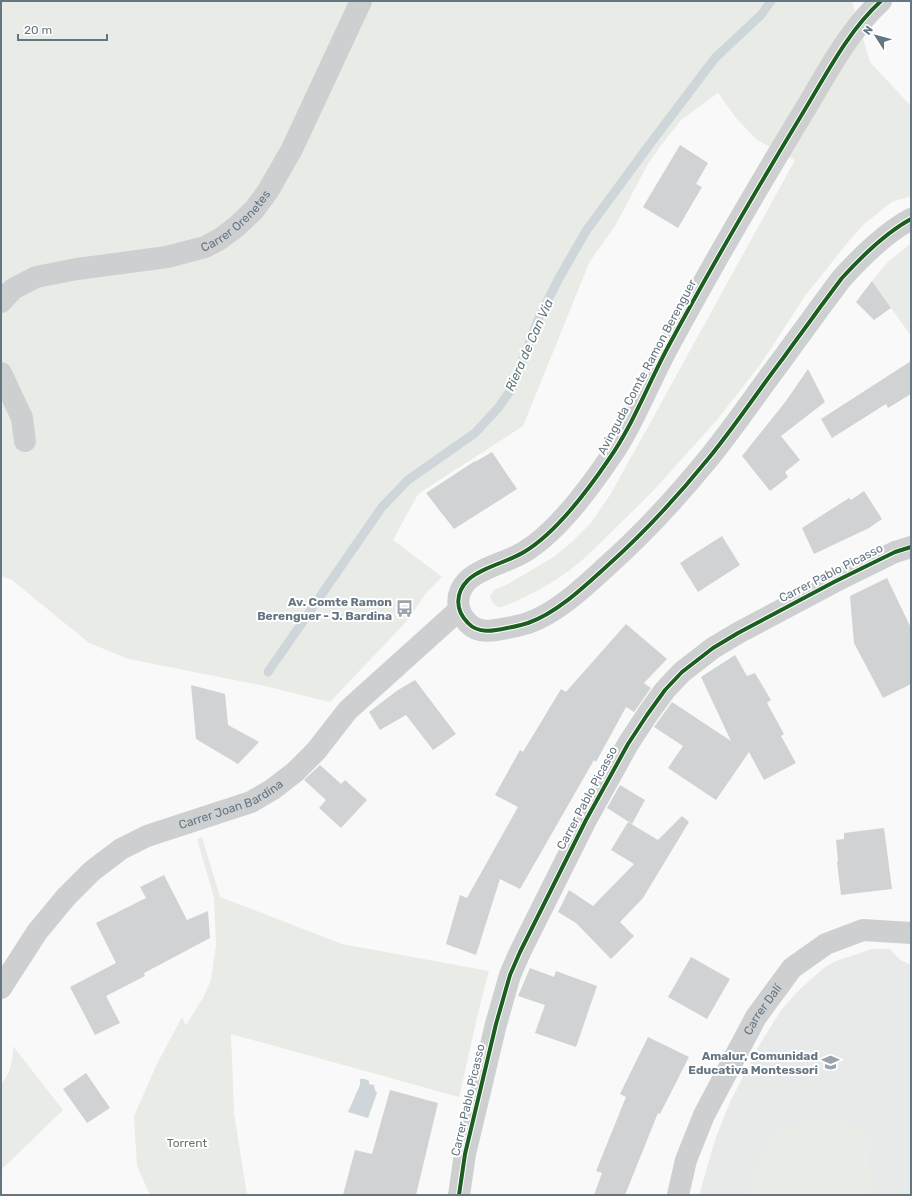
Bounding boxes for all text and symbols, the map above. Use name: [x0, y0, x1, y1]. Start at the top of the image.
scale bar: [18, 16, 107, 42]
north arrow: [856, 16, 896, 56]
text: 20 m: [24, 23, 52, 37]
text: N: [861, 23, 876, 37]
street label: Carrer Orenetes: [198, 187, 273, 255]
street label: Avinguda Comte Ramon Berenguer: [595, 277, 700, 457]
water label: Riera de Can Via: [502, 296, 556, 393]
street label: Carrer Pablo Picasso: [777, 541, 885, 605]
place label: Av. Comte Ramon Berenguer - J. Bardina: [257, 595, 392, 623]
bus stop icon: Av. Comte Ramon Berenguer - J. Bardina: [395, 599, 415, 619]
street label: Carrer Pablo Picasso: [554, 744, 620, 852]
street label: Carrer Joan Bardina: [177, 777, 286, 832]
street label: Carrer Dalí: [741, 981, 785, 1037]
street label: Carrer Pablo Picasso: [448, 1042, 488, 1157]
place label: Amalur, Comunidad Educativa Montessori: [688, 1049, 818, 1077]
school or university icon: Amalur, Comunidad Educativa Montessori: [821, 1053, 841, 1073]
park label: Torrent: [167, 1136, 207, 1150]

